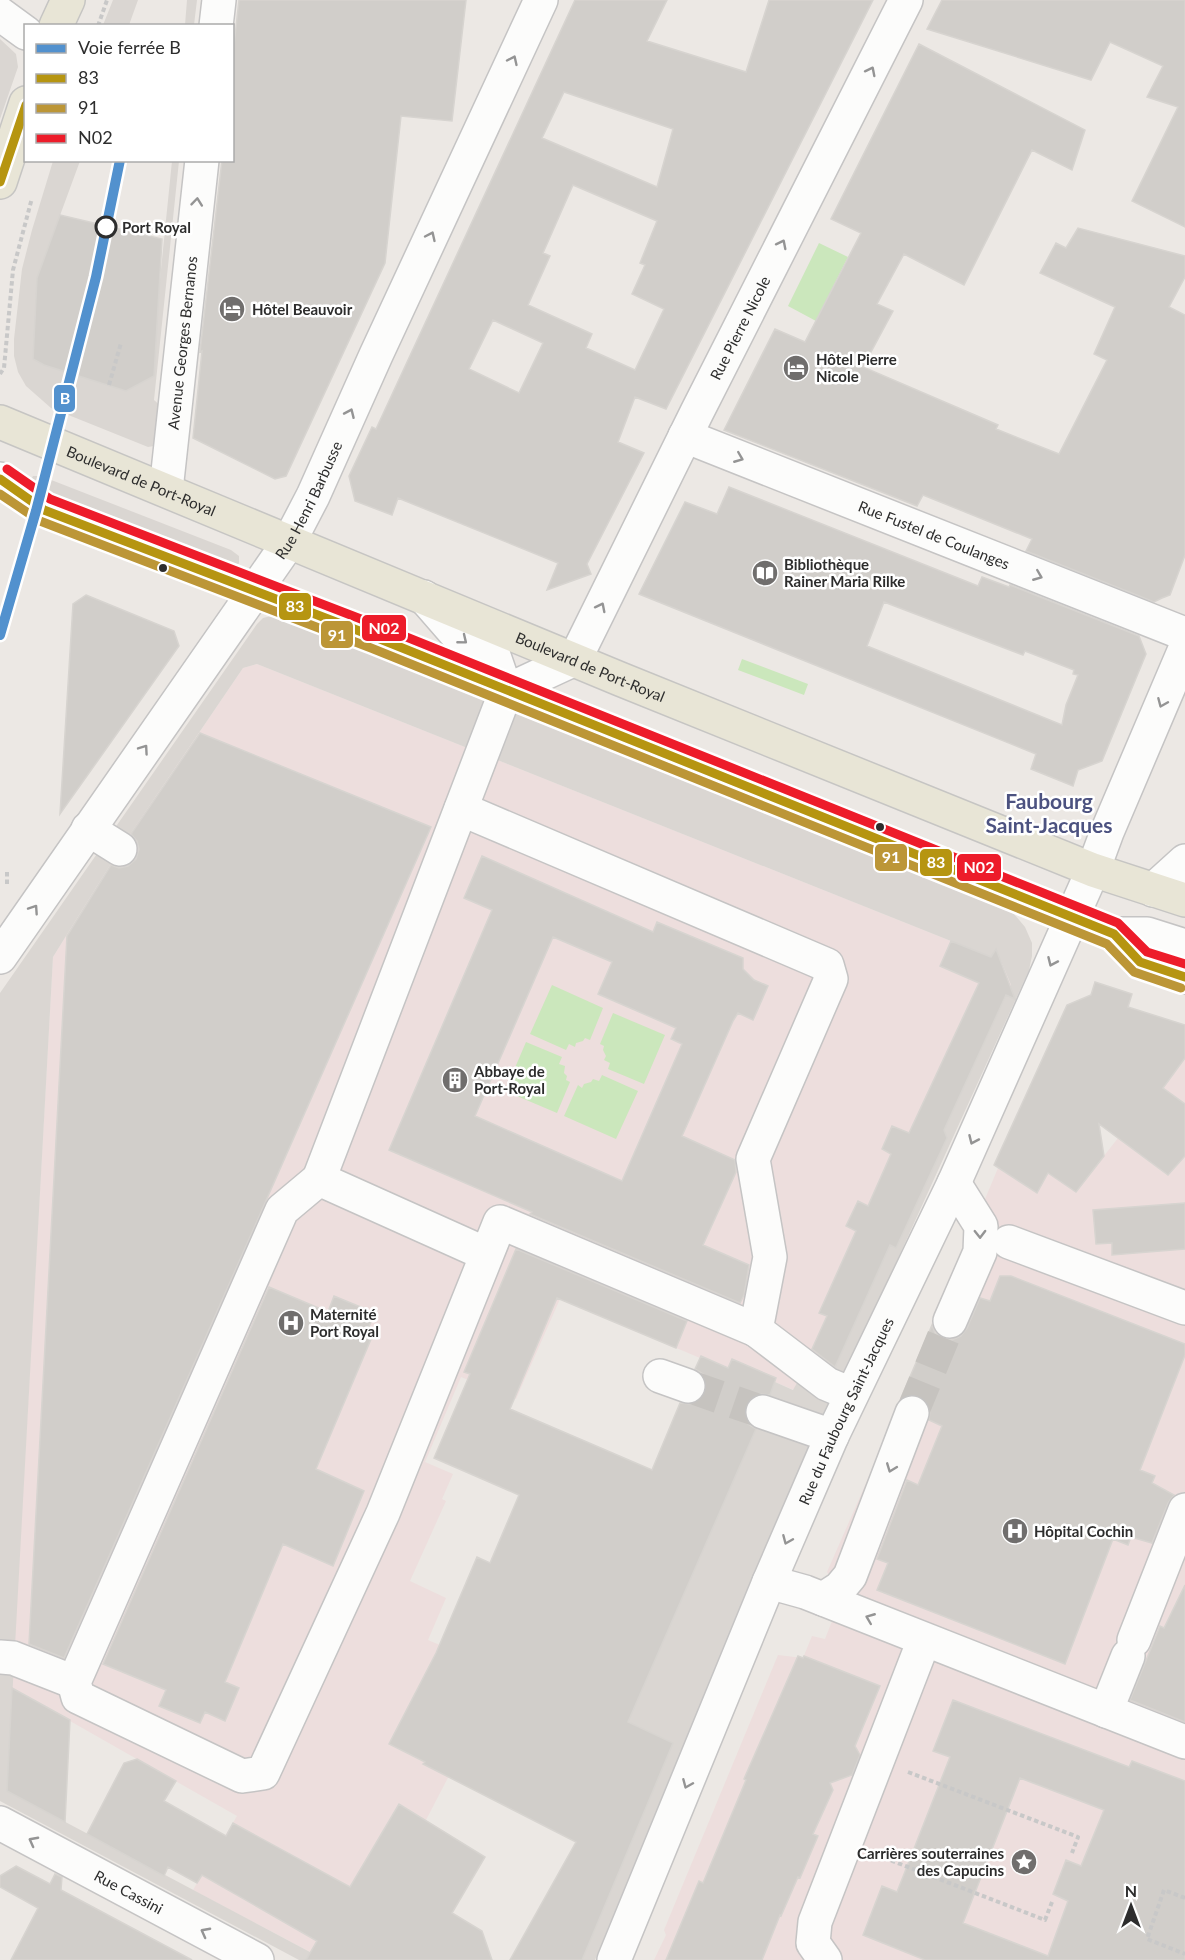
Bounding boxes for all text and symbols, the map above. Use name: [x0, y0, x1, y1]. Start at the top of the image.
legend: [24, 24, 234, 162]
text: Voie ferrée B: [78, 36, 181, 58]
one-way arrow: [506, 55, 518, 66]
text: 83: [78, 66, 99, 88]
one-way arrow: [863, 66, 875, 77]
text: 91: [78, 96, 99, 118]
text: N02: [78, 126, 113, 148]
one-way arrow: [191, 197, 203, 206]
marker: Port Royal: [95, 216, 117, 238]
place label: Port Royal: [122, 218, 191, 236]
one-way arrow: [424, 232, 436, 243]
one-way arrow: [775, 240, 786, 251]
street label: Avenue Georges Bernanos: [164, 255, 200, 430]
street label: Rue Pierre Nicole: [706, 273, 774, 383]
hotel icon: Hôtel Beauvoir: [217, 294, 247, 324]
place label: Hôtel Beauvoir: [252, 300, 353, 318]
place label: Hôtel Pierre Nicole: [816, 350, 897, 385]
hotel icon: Hôtel Pierre Nicole: [781, 353, 811, 383]
line badge: B: [53, 384, 76, 413]
text: B: [60, 388, 70, 407]
one-way arrow: [342, 409, 354, 420]
street label: Rue Henri Barbusse: [271, 438, 345, 562]
street label: Boulevard de Port-Royal: [64, 442, 219, 519]
one-way arrow: [733, 451, 744, 463]
street label: Rue Fustel de Coulanges: [856, 497, 1012, 573]
place label: Bibliothèque Rainer Maria Rilke: [784, 555, 905, 590]
library icon: Bibliothèque Rainer Maria Rilke: [750, 558, 780, 588]
unlabelled marker: [157, 562, 169, 574]
one-way arrow: [1032, 569, 1043, 581]
line badge: 83: [278, 592, 312, 621]
text: 83: [286, 596, 304, 615]
one-way arrow: [594, 602, 606, 613]
line badge: N02: [361, 614, 407, 642]
text: N02: [369, 618, 399, 637]
line badge: 91: [320, 620, 354, 649]
text: 91: [328, 625, 346, 644]
street label: Boulevard de Port-Royal: [513, 628, 668, 705]
one-way arrow: [456, 633, 467, 644]
one-way arrow: [1157, 697, 1169, 708]
one-way arrow: [137, 744, 148, 755]
district label: Faubourg Saint-Jacques: [985, 788, 1113, 837]
unlabelled marker: [874, 821, 886, 833]
line badge: 91: [874, 843, 908, 872]
text: 91: [882, 847, 900, 866]
line badge: 83: [919, 848, 953, 877]
text: 83: [927, 852, 945, 871]
line badge: N02: [956, 853, 1002, 882]
text: N02: [964, 857, 994, 876]
one-way arrow: [27, 905, 38, 916]
one-way arrow: [1047, 956, 1059, 967]
place label: Abbaye de Port-Royal: [473, 1062, 545, 1097]
building icon: Abbaye de Port-Royal: [440, 1065, 470, 1095]
one-way arrow: [968, 1134, 980, 1145]
one-way arrow: [974, 1230, 986, 1239]
place label: Maternité Port Royal: [310, 1305, 379, 1340]
hospital icon: Maternité Port Royal: [276, 1308, 306, 1338]
street label: Rue du Faubourg Saint-Jacques: [794, 1314, 897, 1507]
one-way arrow: [886, 1462, 898, 1473]
hospital icon: Hôpital Cochin: [1000, 1516, 1030, 1546]
place label: Hôpital Cochin: [1034, 1522, 1133, 1540]
one-way arrow: [783, 1534, 795, 1545]
one-way arrow: [865, 1613, 876, 1625]
one-way arrow: [682, 1778, 694, 1789]
one-way arrow: [29, 1837, 39, 1848]
place label: Carrières souterraines des Capucins: [857, 1844, 1004, 1879]
place icon: Carrières souterraines des Capucins: [1009, 1847, 1039, 1877]
street label: Rue Cassini: [91, 1866, 166, 1917]
north arrow: [1101, 1876, 1161, 1936]
text: N: [1125, 1881, 1137, 1900]
one-way arrow: [200, 1928, 211, 1940]

